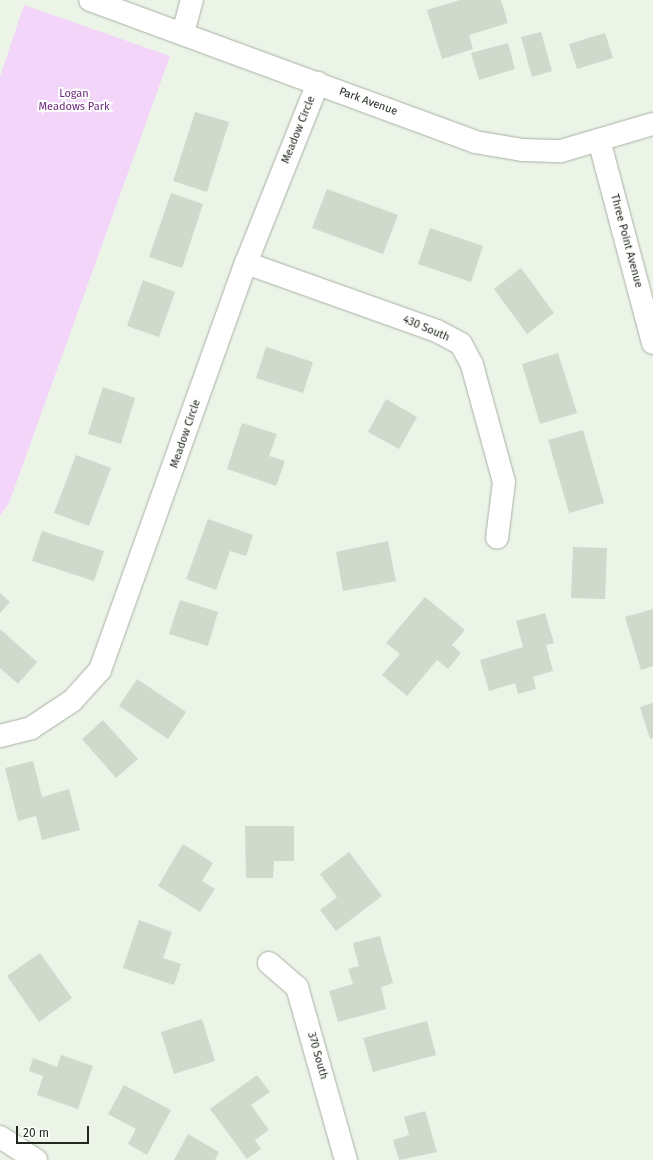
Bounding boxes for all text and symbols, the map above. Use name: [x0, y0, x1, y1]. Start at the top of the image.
street label: Park Avenue: [337, 85, 399, 119]
park label: Logan Meadows Park: [38, 88, 110, 114]
street label: Meadow Circle: [279, 94, 319, 166]
street label: Three Point Avenue: [607, 193, 645, 289]
street label: 430 South: [401, 313, 451, 345]
street label: Meadow Circle: [168, 398, 204, 470]
street label: 370 South: [304, 1031, 330, 1081]
scale bar: [18, 1118, 91, 1144]
text: 20 m: [23, 1126, 49, 1140]

